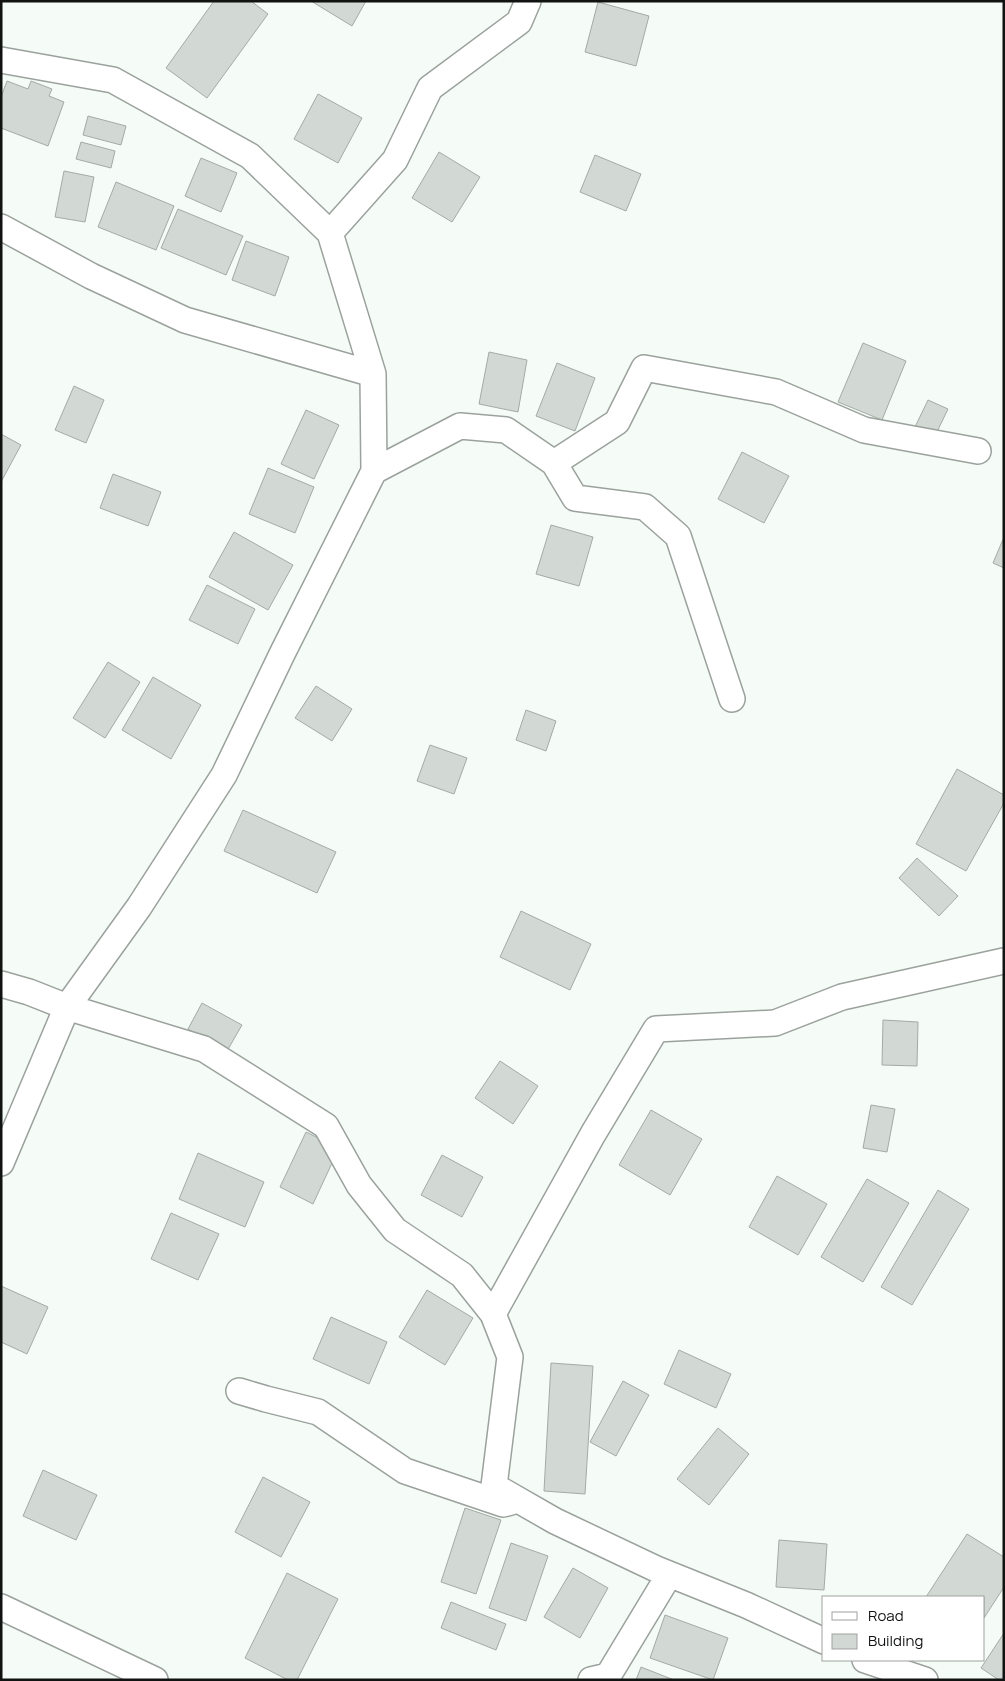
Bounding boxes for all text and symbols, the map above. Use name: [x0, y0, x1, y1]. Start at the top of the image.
legend: [822, 1596, 985, 1661]
text: Road: [868, 1605, 904, 1626]
text: Building: [868, 1630, 923, 1651]

